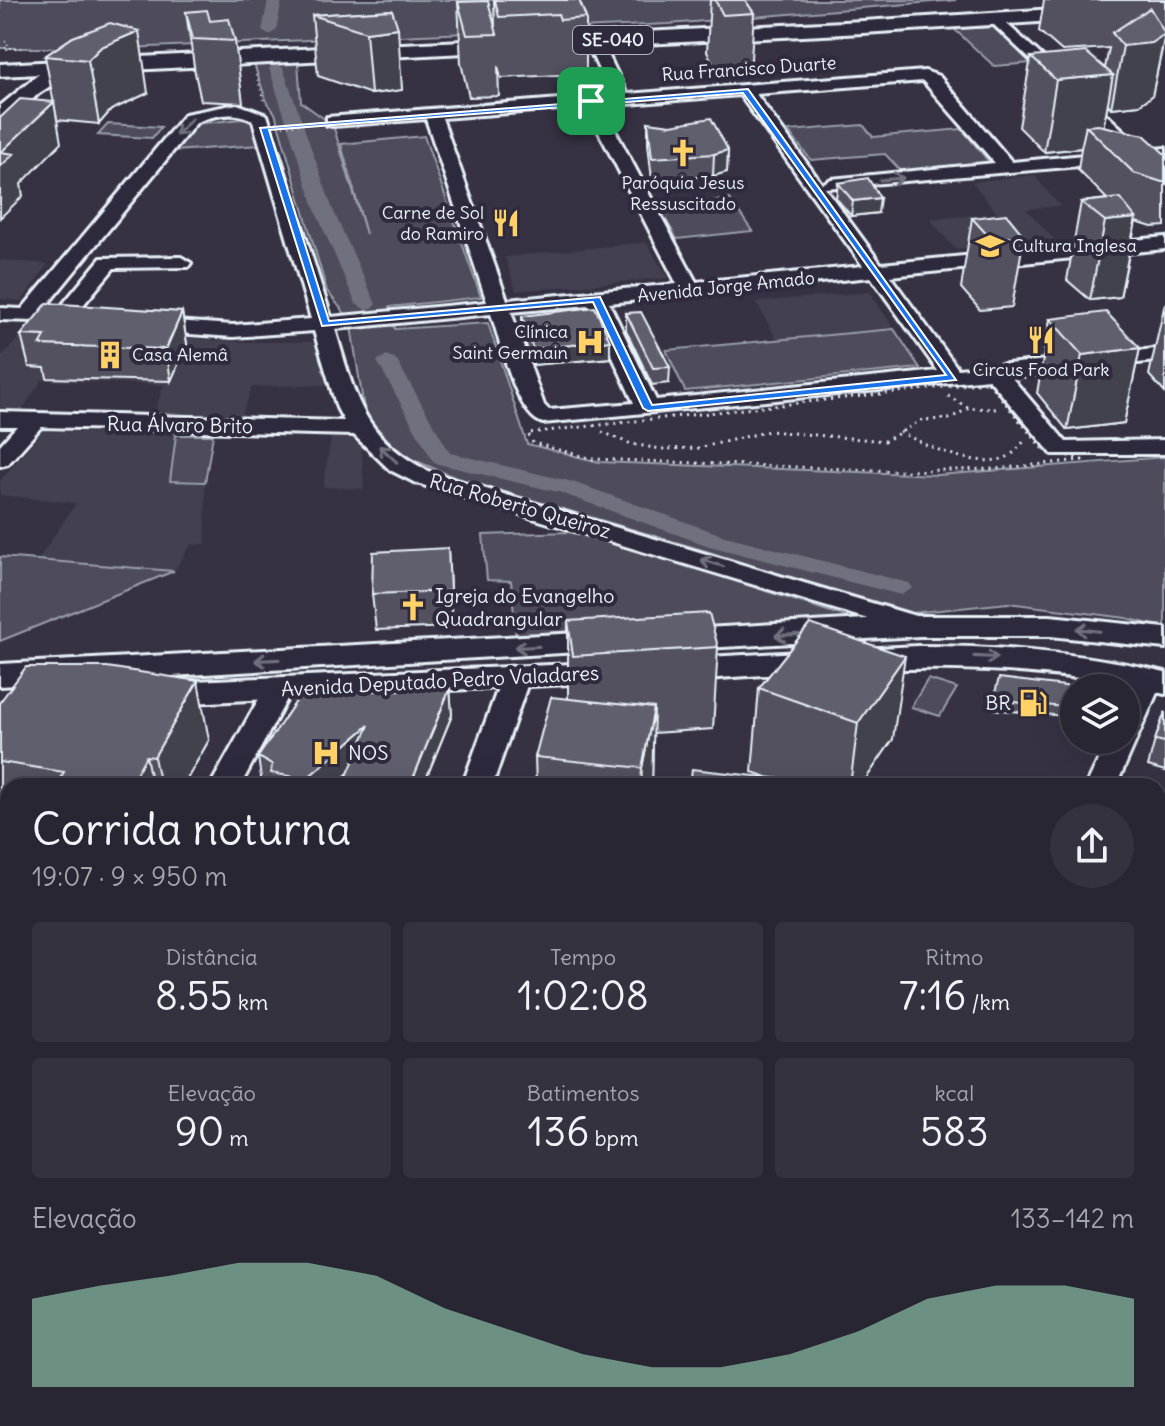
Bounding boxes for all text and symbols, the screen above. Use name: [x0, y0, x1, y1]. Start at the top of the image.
road number: SE-040: [573, 26, 653, 54]
street label: Rua Francisco Duarte: [661, 51, 837, 86]
pin: [557, 67, 625, 135]
icon: arrive: [569, 79, 613, 123]
one-way arrow: [176, 116, 194, 136]
church icon: Paróquia Jesus Ressuscitado: [668, 138, 698, 168]
place label: Paróquia Jesus Ressuscitado: [622, 171, 744, 215]
one-way arrow: [878, 171, 905, 186]
place label: Carne de Sol do Ramiro: [382, 201, 484, 245]
restaurant icon: Carne de Sol do Ramiro: [491, 208, 521, 238]
school or university icon: Cultura Inglesa: [975, 231, 1005, 261]
place label: Cultura Inglesa: [1012, 234, 1137, 257]
street label: Avenida Jorge Amado: [636, 266, 816, 307]
place label: Clínica Saint Germain: [453, 320, 568, 364]
restaurant icon: Circus Food Park: [1026, 325, 1056, 355]
hospital icon: Clínica Saint Germain: [575, 327, 605, 357]
building icon: Casa Alemâ: [95, 340, 125, 370]
place label: Casa Alemâ: [132, 343, 228, 366]
place label: Circus Food Park: [973, 358, 1109, 381]
street label: Rua Álvaro Brito: [107, 411, 253, 438]
one-way arrow: [378, 446, 398, 464]
street label: Rua Roberto Queiroz: [427, 468, 614, 543]
one-way arrow: [699, 555, 725, 570]
place label: Igreja do Evangelho Quadrangular: [435, 583, 615, 631]
church icon: Igreja do Evangelho Quadrangular: [398, 592, 428, 622]
one-way arrow: [1075, 622, 1101, 637]
one-way arrow: [774, 627, 801, 642]
one-way arrow: [514, 639, 541, 654]
one-way arrow: [972, 650, 999, 665]
one-way arrow: [254, 653, 281, 668]
street label: Avenida Deputado Pedro Valadares: [280, 660, 600, 701]
map controls: [1060, 674, 1140, 754]
button: layers: [1060, 674, 1140, 754]
fuel station icon: BR: [1018, 688, 1048, 718]
place label: BR: [985, 690, 1011, 715]
hospital icon: NOS: [311, 738, 341, 768]
place label: NOS: [348, 740, 388, 765]
text: Corrida noturna: [32, 802, 351, 857]
button: share: [1050, 804, 1134, 888]
text: 19:07 · 9 × 950 m: [32, 860, 227, 893]
text: Distância: [166, 943, 258, 971]
text: Tempo: [550, 943, 616, 971]
text: Ritmo: [925, 943, 983, 971]
text: 8.55: [155, 971, 232, 1021]
text: 1:02:08: [517, 971, 649, 1021]
text: 7:16: [899, 971, 966, 1021]
text: km: [232, 988, 268, 1016]
text: /km: [966, 988, 1010, 1016]
text: Elevação: [167, 1079, 256, 1107]
text: Batimentos: [527, 1079, 639, 1107]
text: kcal: [935, 1079, 974, 1107]
text: 90: [175, 1107, 224, 1157]
text: 136: [528, 1107, 589, 1157]
text: 583: [920, 1107, 989, 1157]
text: m: [224, 1124, 249, 1152]
text: bpm: [589, 1124, 638, 1152]
text: Elevação: [32, 1202, 137, 1235]
text: 133–142 m: [1011, 1202, 1134, 1235]

